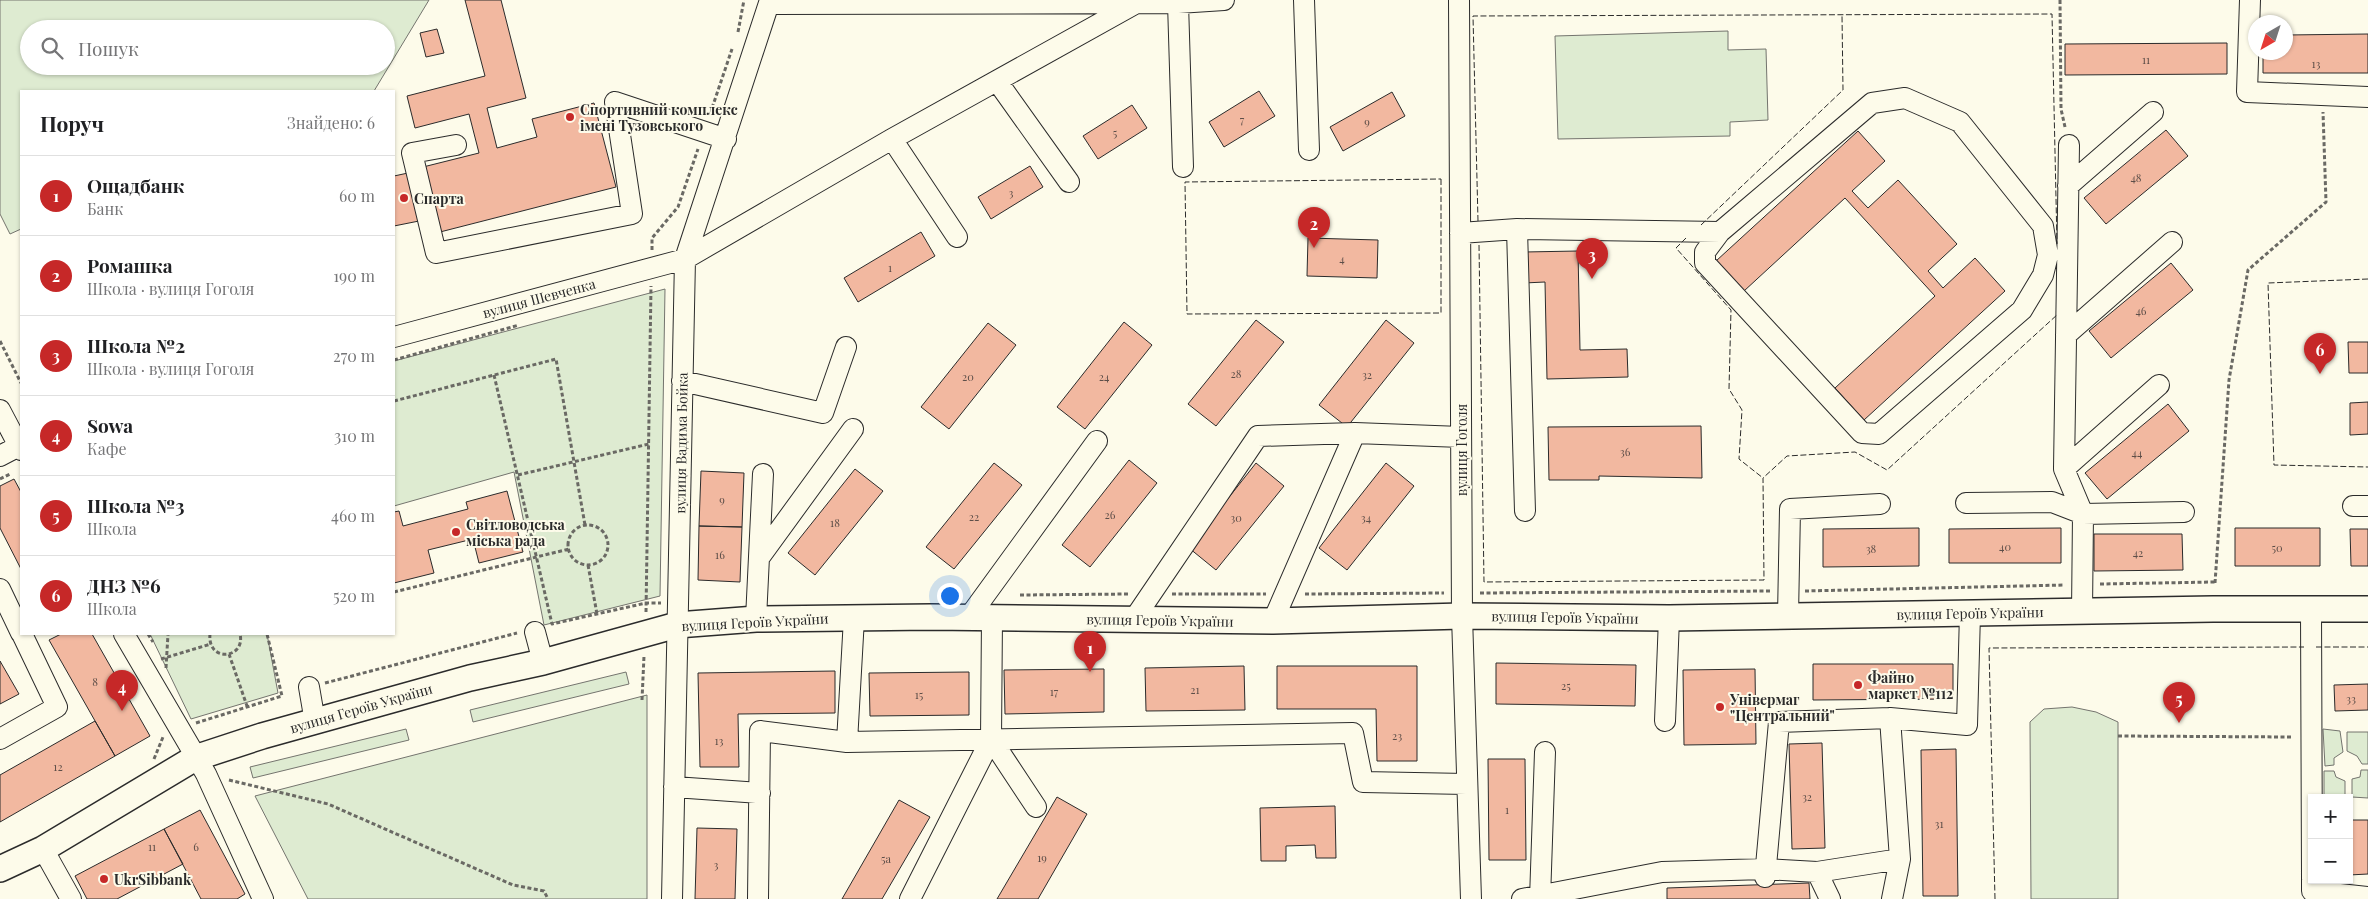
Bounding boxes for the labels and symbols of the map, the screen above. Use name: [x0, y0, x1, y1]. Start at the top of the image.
north arrow: [2248, 15, 2293, 60]
house number: 11: [2142, 52, 2150, 67]
house number: 13: [2312, 56, 2320, 71]
place label: Спортивний комплекс імені Тузовського: [580, 100, 738, 135]
marker: Спортивний комплекс імені Тузовського: [564, 111, 576, 123]
house number: 7: [1240, 112, 1245, 127]
house number: 9: [1364, 114, 1370, 129]
house number: 5: [1113, 125, 1118, 140]
house number: 48: [2130, 170, 2142, 185]
house number: 3: [1009, 185, 1014, 200]
place label: Спарта: [414, 189, 465, 208]
marker: Спарта: [398, 192, 410, 204]
pin: 2: [1298, 207, 1330, 248]
pin: 3: [1576, 238, 1608, 279]
house number: 4: [1339, 251, 1345, 266]
house number: 1: [888, 260, 892, 275]
street label: вулиця Шевченка: [480, 274, 598, 322]
house number: 46: [2135, 303, 2147, 318]
pin: 6: [2304, 333, 2336, 374]
house number: 28: [1231, 366, 1242, 381]
house number: 32: [1362, 367, 1372, 382]
house number: 20: [962, 369, 974, 384]
house number: 24: [1099, 369, 1110, 384]
street label: вулиця Вадима Бойка: [670, 372, 692, 514]
street label: вулиця Гоголя: [1452, 403, 1471, 496]
house number: 36: [1620, 444, 1631, 459]
house number: 44: [2132, 445, 2143, 460]
house number: 9: [719, 492, 725, 507]
house number: 26: [1105, 507, 1116, 522]
house number: 22: [969, 509, 979, 524]
house number: 30: [1230, 510, 1242, 525]
house number: 34: [1361, 510, 1372, 525]
place label: Світловодська міська рада: [466, 515, 566, 550]
house number: 18: [830, 515, 840, 530]
marker: Світловодська міська рада: [450, 526, 462, 538]
house number: 40: [1999, 539, 2011, 554]
house number: 50: [2271, 540, 2283, 555]
house number: 38: [1866, 541, 1877, 556]
house number: 42: [2133, 545, 2143, 560]
house number: 16: [715, 547, 725, 562]
your location: [937, 583, 963, 609]
street label: вулиця Героїв України: [1896, 602, 2044, 624]
street label: вулиця Героїв України: [1491, 606, 1639, 628]
street label: вулиця Героїв України: [681, 609, 829, 635]
street label: вулиця Героїв України: [1086, 609, 1234, 631]
pin: 1: [1074, 631, 1106, 672]
place label: Файно маркет №112: [1868, 668, 1953, 703]
pin: 4: [106, 670, 138, 711]
house number: 8: [92, 674, 98, 689]
street label: вулиця Героїв України: [288, 678, 435, 737]
house number: 25: [1561, 678, 1571, 693]
marker: Файно маркет №112: [1852, 679, 1864, 691]
house number: 21: [1190, 682, 1200, 697]
pin: 5: [2163, 682, 2195, 723]
house number: 17: [1050, 684, 1059, 699]
house number: 15: [915, 687, 924, 702]
place label: Універмаг "Центральний": [1729, 690, 1835, 725]
house number: 33: [2346, 691, 2356, 706]
marker: Універмаг "Центральний": [1714, 701, 1726, 713]
house number: 23: [1392, 728, 1402, 743]
house number: 13: [715, 733, 723, 748]
house number: 12: [53, 759, 63, 774]
house number: 32: [1802, 789, 1812, 804]
house number: 1: [1505, 802, 1509, 817]
house number: 31: [1934, 816, 1944, 831]
house number: 11: [148, 839, 156, 854]
house number: 6: [193, 839, 199, 854]
house number: 19: [1037, 850, 1047, 865]
house number: 5а: [881, 851, 892, 866]
house number: 3: [714, 857, 719, 872]
place label: UkrSibbank: [114, 870, 192, 889]
marker: UkrSibbank: [98, 873, 110, 885]

